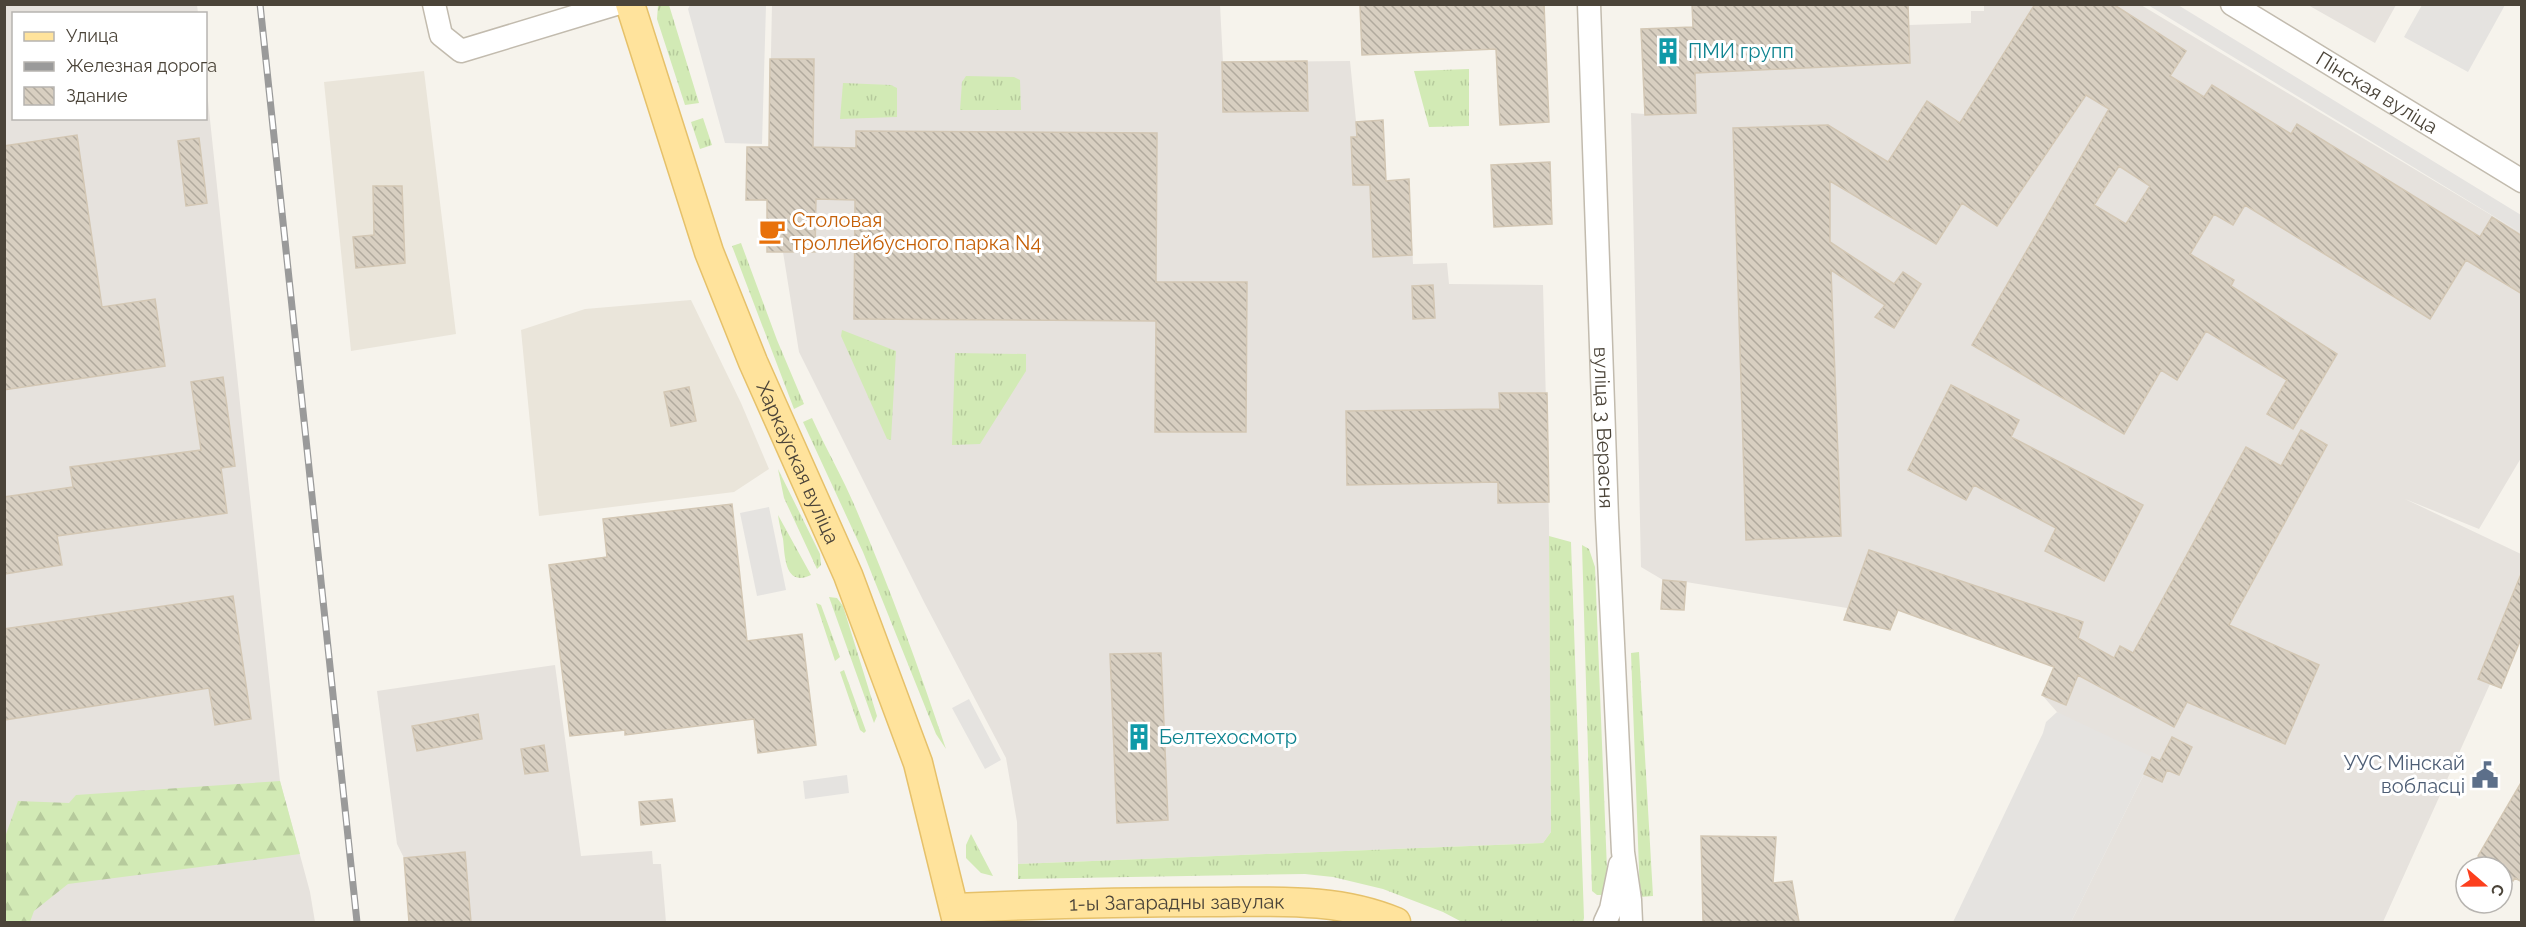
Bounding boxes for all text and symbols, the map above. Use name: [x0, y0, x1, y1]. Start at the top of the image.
legend: [12, 12, 207, 120]
text: Улица: [66, 25, 118, 46]
building icon: ПМИ групп: [1653, 36, 1683, 66]
place label: ПМИ групп: [1688, 39, 1794, 63]
street label: Пінская вуліца: [2312, 46, 2442, 139]
text: Железная дорога: [66, 55, 217, 76]
text: Здание: [66, 85, 128, 106]
place label: Столовая троллейбусного парка N4: [792, 208, 1041, 255]
cafe icon: Столовая троллейбусного парка N4: [757, 216, 787, 246]
street label: вуліца 3 Верасня: [1589, 346, 1619, 509]
street label: Харкаўская вуліца: [751, 378, 844, 547]
building icon: Белтехосмотр: [1124, 722, 1154, 752]
place label: Белтехосмотр: [1159, 725, 1297, 749]
place label: УУС Мінскай вобласці: [2344, 751, 2465, 798]
public building icon: УУС Мінскай вобласці: [2470, 760, 2500, 790]
north arrow: [2454, 855, 2514, 915]
text: С: [2487, 882, 2508, 898]
street label: 1-ы Загарадны завулак: [1069, 890, 1285, 916]

